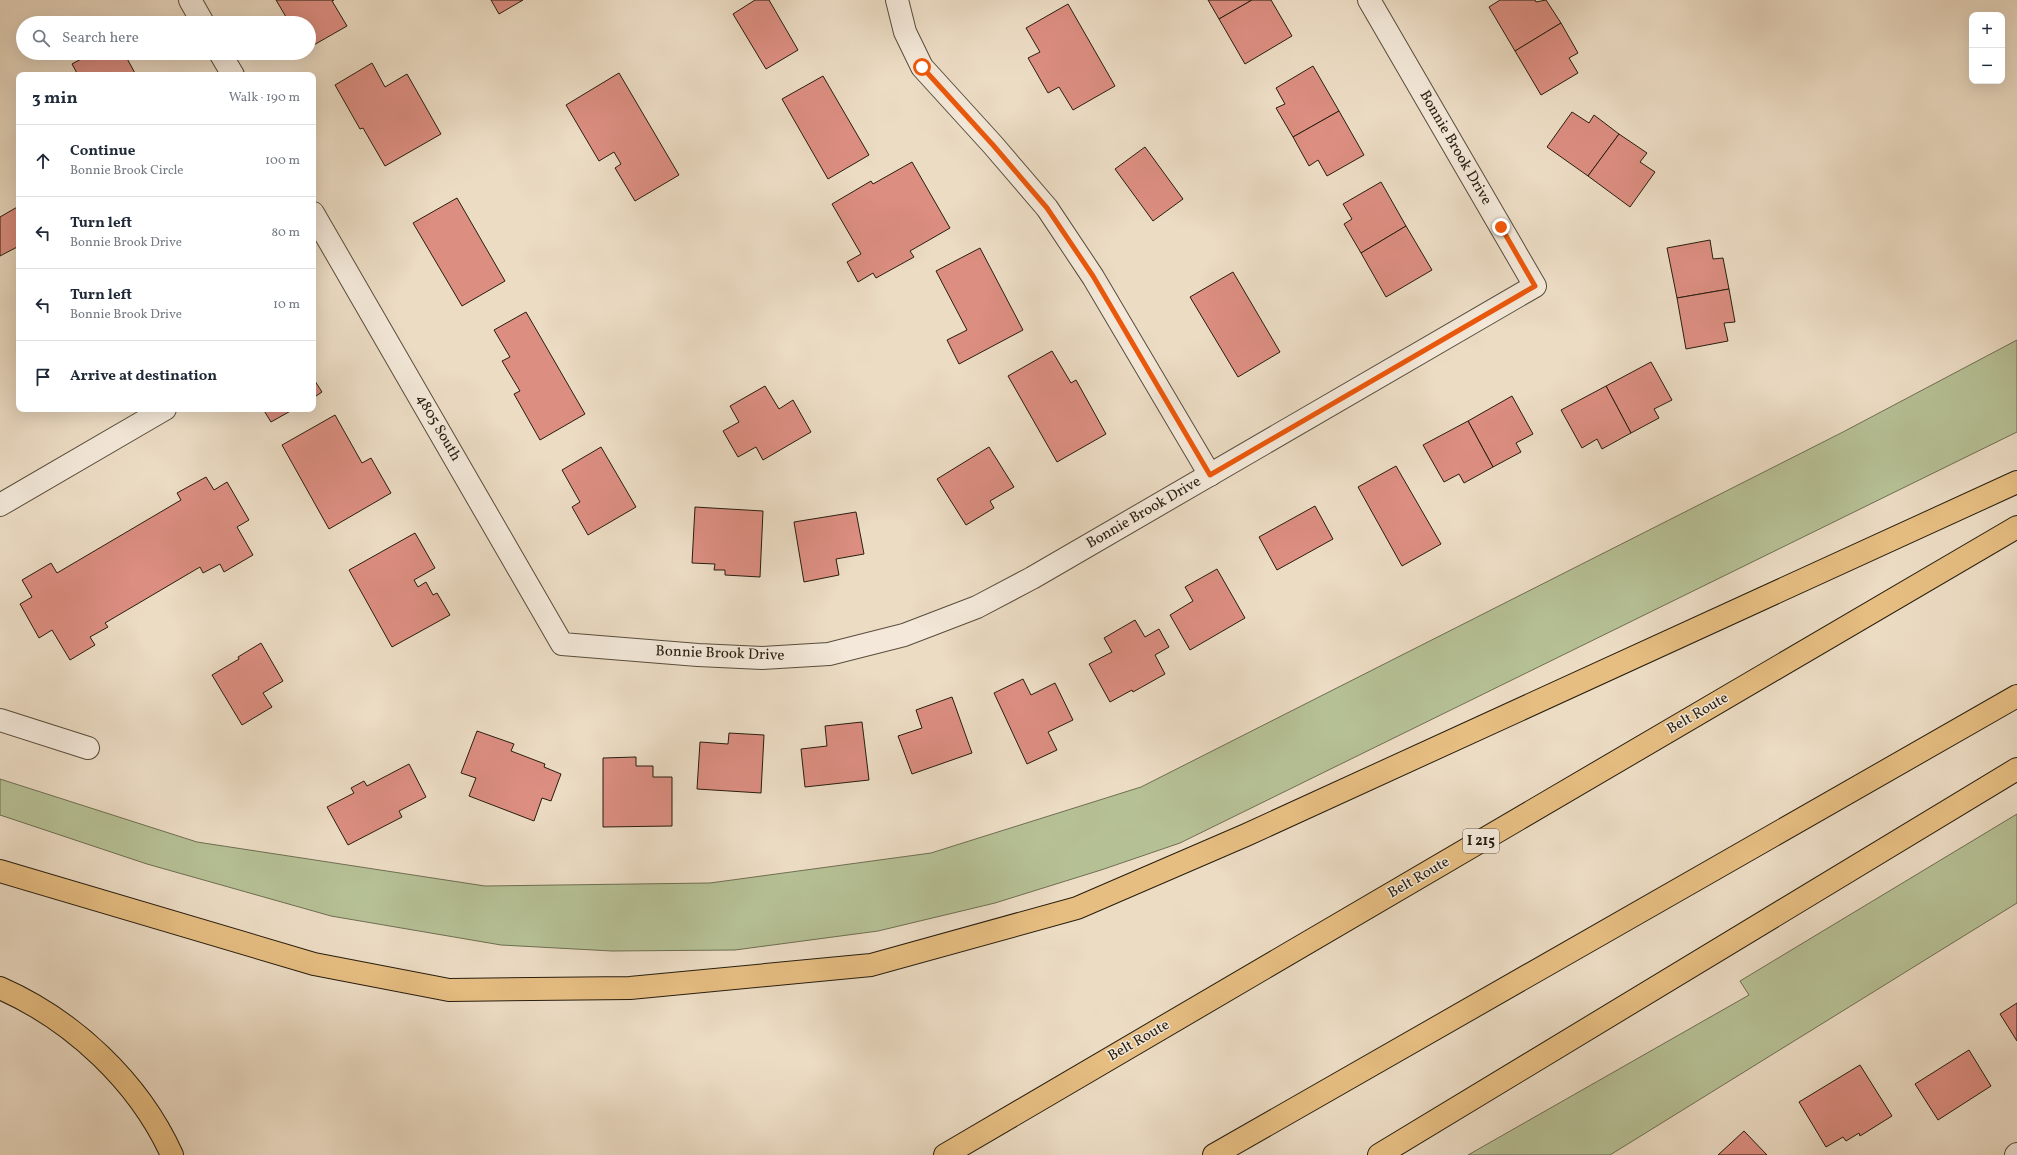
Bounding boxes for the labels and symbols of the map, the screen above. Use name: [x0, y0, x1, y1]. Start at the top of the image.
route start: [913, 58, 931, 76]
street label: Bonnie Brook Drive: [1414, 87, 1496, 209]
route end: [1492, 218, 1510, 236]
street label: 4805 South: [410, 391, 466, 465]
street label: Bonnie Brook Drive: [1083, 472, 1205, 554]
street label: Bonnie Brook Drive: [655, 641, 785, 667]
street label: Belt Route: [1663, 688, 1733, 740]
road number: I 215: [1463, 829, 1499, 853]
street label: Belt Route: [1384, 852, 1454, 904]
street label: Belt Route: [1104, 1015, 1174, 1067]

